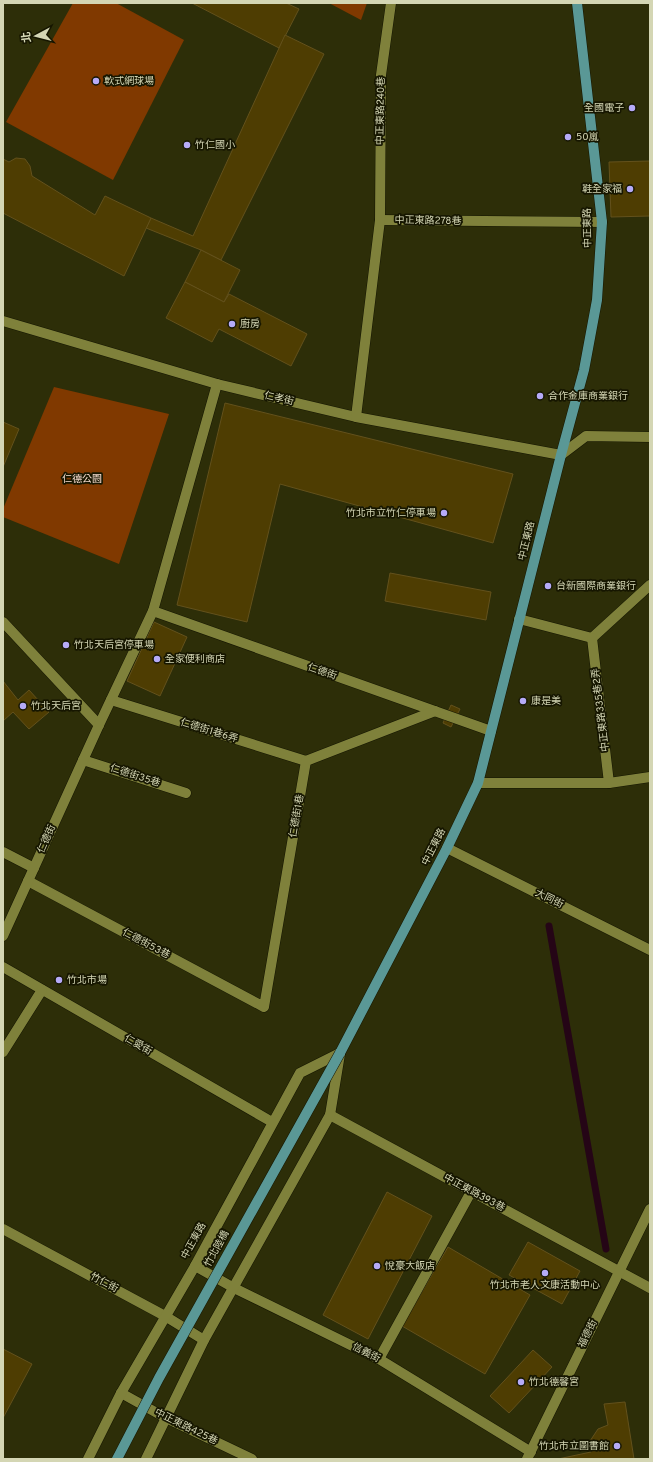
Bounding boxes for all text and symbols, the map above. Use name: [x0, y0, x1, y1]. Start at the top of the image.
north arrow: [16, 16, 56, 56]
text: 北: [19, 31, 35, 43]
place label: 軟式網球場: [104, 75, 154, 88]
marker: 軟式網球場: [91, 76, 101, 86]
street label: 中正東路240巷: [374, 77, 388, 145]
place label: 全國電子: [584, 102, 624, 115]
marker: 全國電子: [627, 103, 637, 113]
place label: 50嵐: [576, 131, 599, 144]
marker: 50嵐: [563, 132, 573, 142]
place label: 竹仁國小: [195, 139, 235, 152]
marker: 竹仁國小: [182, 140, 192, 150]
place label: 鞋全家福: [582, 183, 622, 196]
marker: 鞋全家福: [625, 184, 635, 194]
street label: 中正東路: [581, 208, 595, 248]
street label: 中正東路278巷: [394, 214, 462, 228]
place label: 廚房: [240, 318, 260, 331]
marker: 廚房: [227, 319, 237, 329]
street label: 仁孝街: [263, 389, 295, 409]
place label: 合作金庫商業銀行: [548, 390, 628, 403]
marker: 合作金庫商業銀行: [535, 391, 545, 401]
park label: 仁德公園: [62, 473, 102, 486]
place label: 竹北市立竹仁停車場: [346, 507, 436, 520]
marker: 竹北市立竹仁停車場: [439, 508, 449, 518]
street label: 中正東路: [516, 520, 538, 562]
place label: 台新國際商業銀行: [556, 580, 636, 593]
marker: 台新國際商業銀行: [543, 581, 553, 591]
place label: 竹北天后宮停車場: [74, 639, 154, 652]
marker: 竹北天后宮停車場: [61, 640, 71, 650]
place label: 全家便利商店: [165, 653, 225, 666]
marker: 全家便利商店: [152, 654, 162, 664]
street label: 仁德街: [306, 661, 338, 683]
street label: 中正東路335巷2弄: [589, 667, 613, 753]
place label: 康是美: [531, 695, 561, 708]
marker: 康是美: [518, 696, 528, 706]
place label: 竹北天后宮: [31, 700, 81, 713]
marker: 竹北天后宮: [18, 701, 28, 711]
street label: 仁德街1巷6弄: [179, 716, 239, 746]
street label: 仁德街35巷: [108, 762, 162, 790]
street label: 仁德街1巷: [287, 793, 307, 839]
street label: 仁德街: [35, 823, 59, 855]
street label: 中正東路: [419, 826, 449, 868]
street label: 大同街: [533, 887, 565, 911]
street label: 仁德街53巷: [120, 926, 172, 962]
place label: 竹北市場: [67, 974, 107, 987]
marker: 竹北市場: [54, 975, 64, 985]
street label: 仁愛街: [122, 1032, 154, 1058]
street label: 中正東路393巷: [441, 1171, 507, 1215]
street label: 中正東路: [179, 1220, 209, 1262]
street label: 竹北陸橋: [202, 1228, 232, 1270]
place label: 悅豪大飯店: [385, 1260, 435, 1273]
marker: 悅豪大飯店: [372, 1261, 382, 1271]
marker: 竹北市老人文康活動中心: [540, 1268, 550, 1278]
street label: 竹仁街: [88, 1270, 120, 1296]
place label: 竹北市老人文康活動中心: [490, 1279, 600, 1292]
street label: 福德街: [576, 1318, 600, 1350]
street label: 信義街: [350, 1340, 382, 1366]
place label: 竹北德馨宮: [529, 1376, 579, 1389]
marker: 竹北德馨宮: [516, 1377, 526, 1387]
street label: 中正東路425巷: [152, 1406, 220, 1448]
place label: 竹北市立圖書館: [539, 1440, 609, 1453]
marker: 竹北市立圖書館: [612, 1441, 622, 1451]

